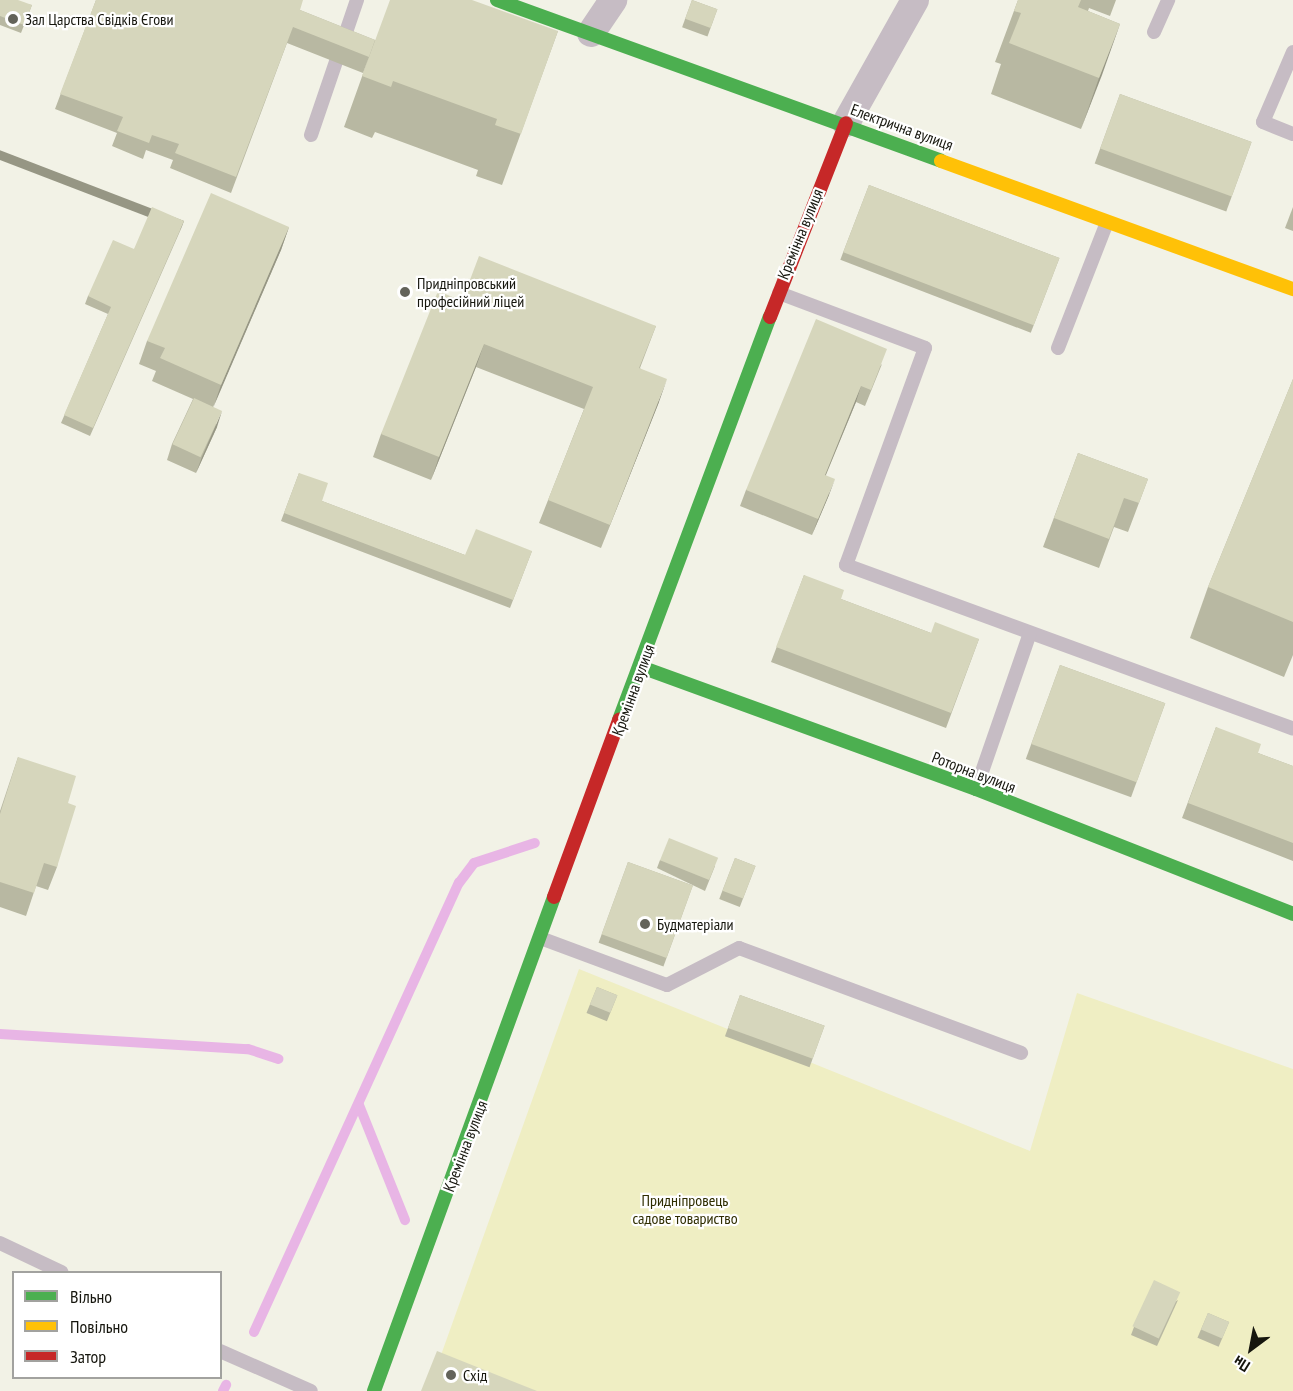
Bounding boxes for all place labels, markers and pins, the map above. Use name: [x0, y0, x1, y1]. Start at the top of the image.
place label: Зал Царства Свідків Єгови: [25, 9, 174, 29]
marker: Зал Царства Свідків Єгови: [6, 12, 20, 26]
place label: Придніпровський професійний ліцей: [417, 273, 524, 311]
marker: Придніпровський професійний ліцей: [398, 285, 412, 299]
place label: Будматеріали: [657, 914, 734, 934]
marker: Будматеріали: [638, 917, 652, 931]
place label: Схід: [463, 1365, 487, 1385]
marker: Схід: [444, 1368, 458, 1382]

